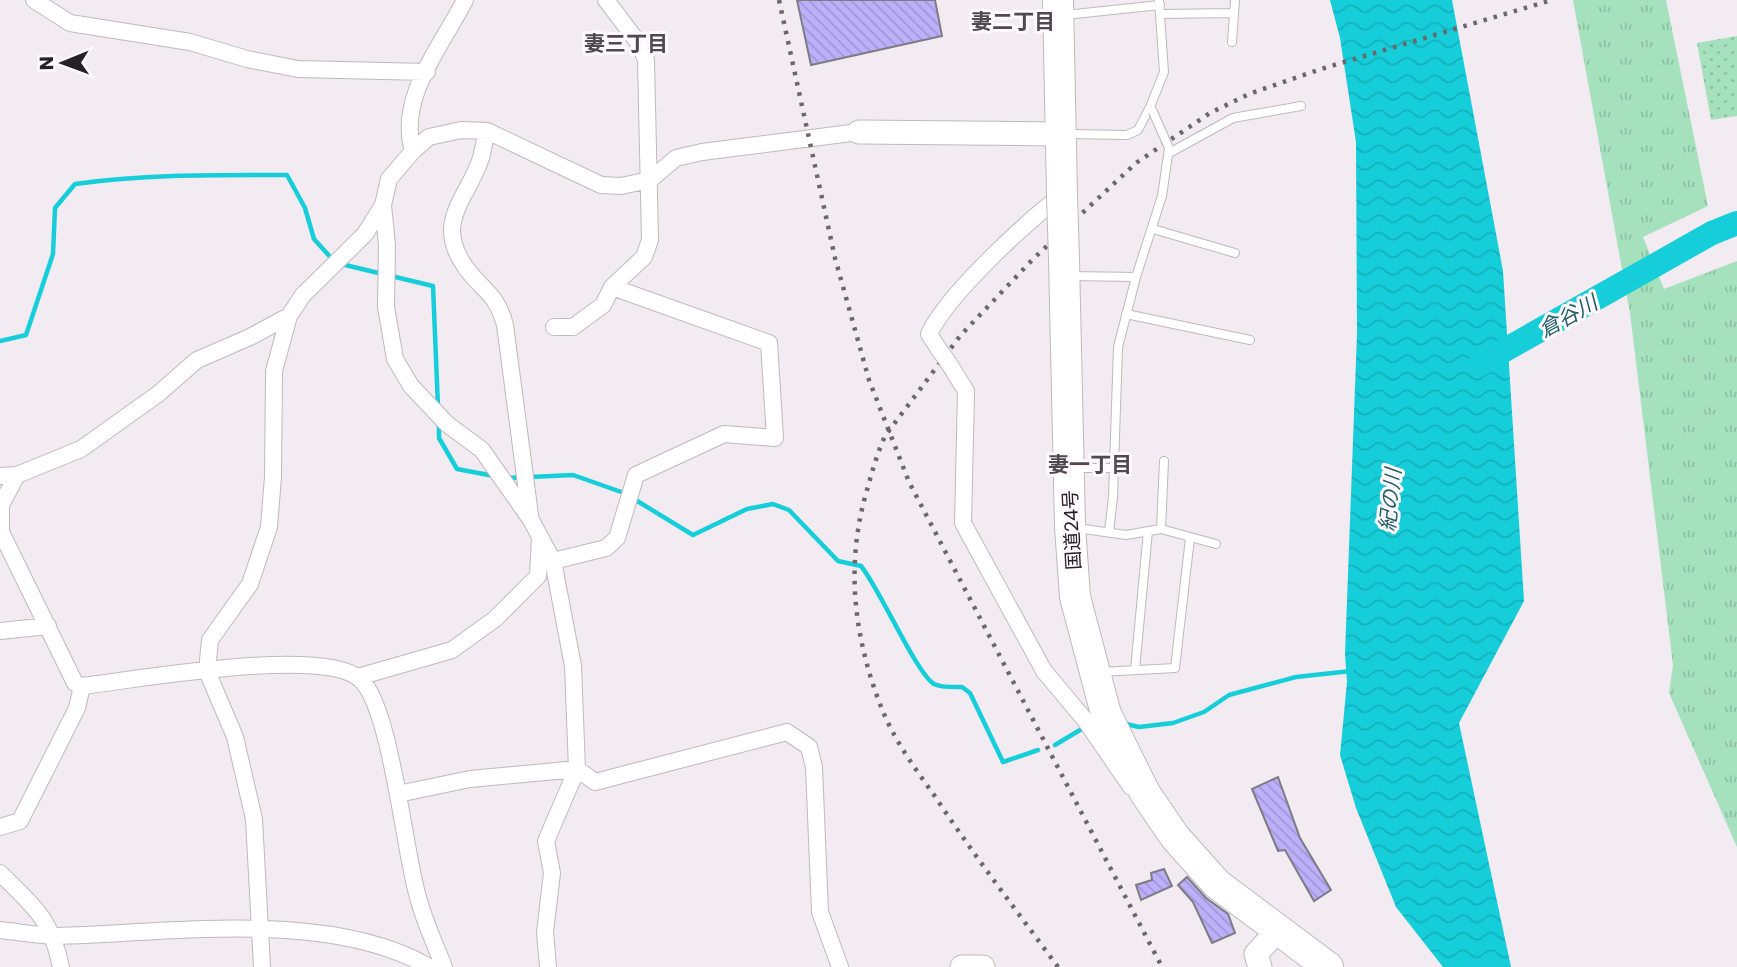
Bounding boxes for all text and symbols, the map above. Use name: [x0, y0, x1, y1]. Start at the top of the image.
district label: 妻二丁目: [971, 7, 1055, 36]
north arrow: [28, 28, 98, 98]
district label: 妻三丁目: [584, 29, 668, 58]
text: N: [33, 56, 60, 71]
water label: 倉谷川: [1533, 287, 1604, 344]
district label: 妻一丁目: [1048, 450, 1132, 479]
water label: 紀の川: [1372, 465, 1408, 533]
street label: 国道24号: [1056, 489, 1088, 571]

